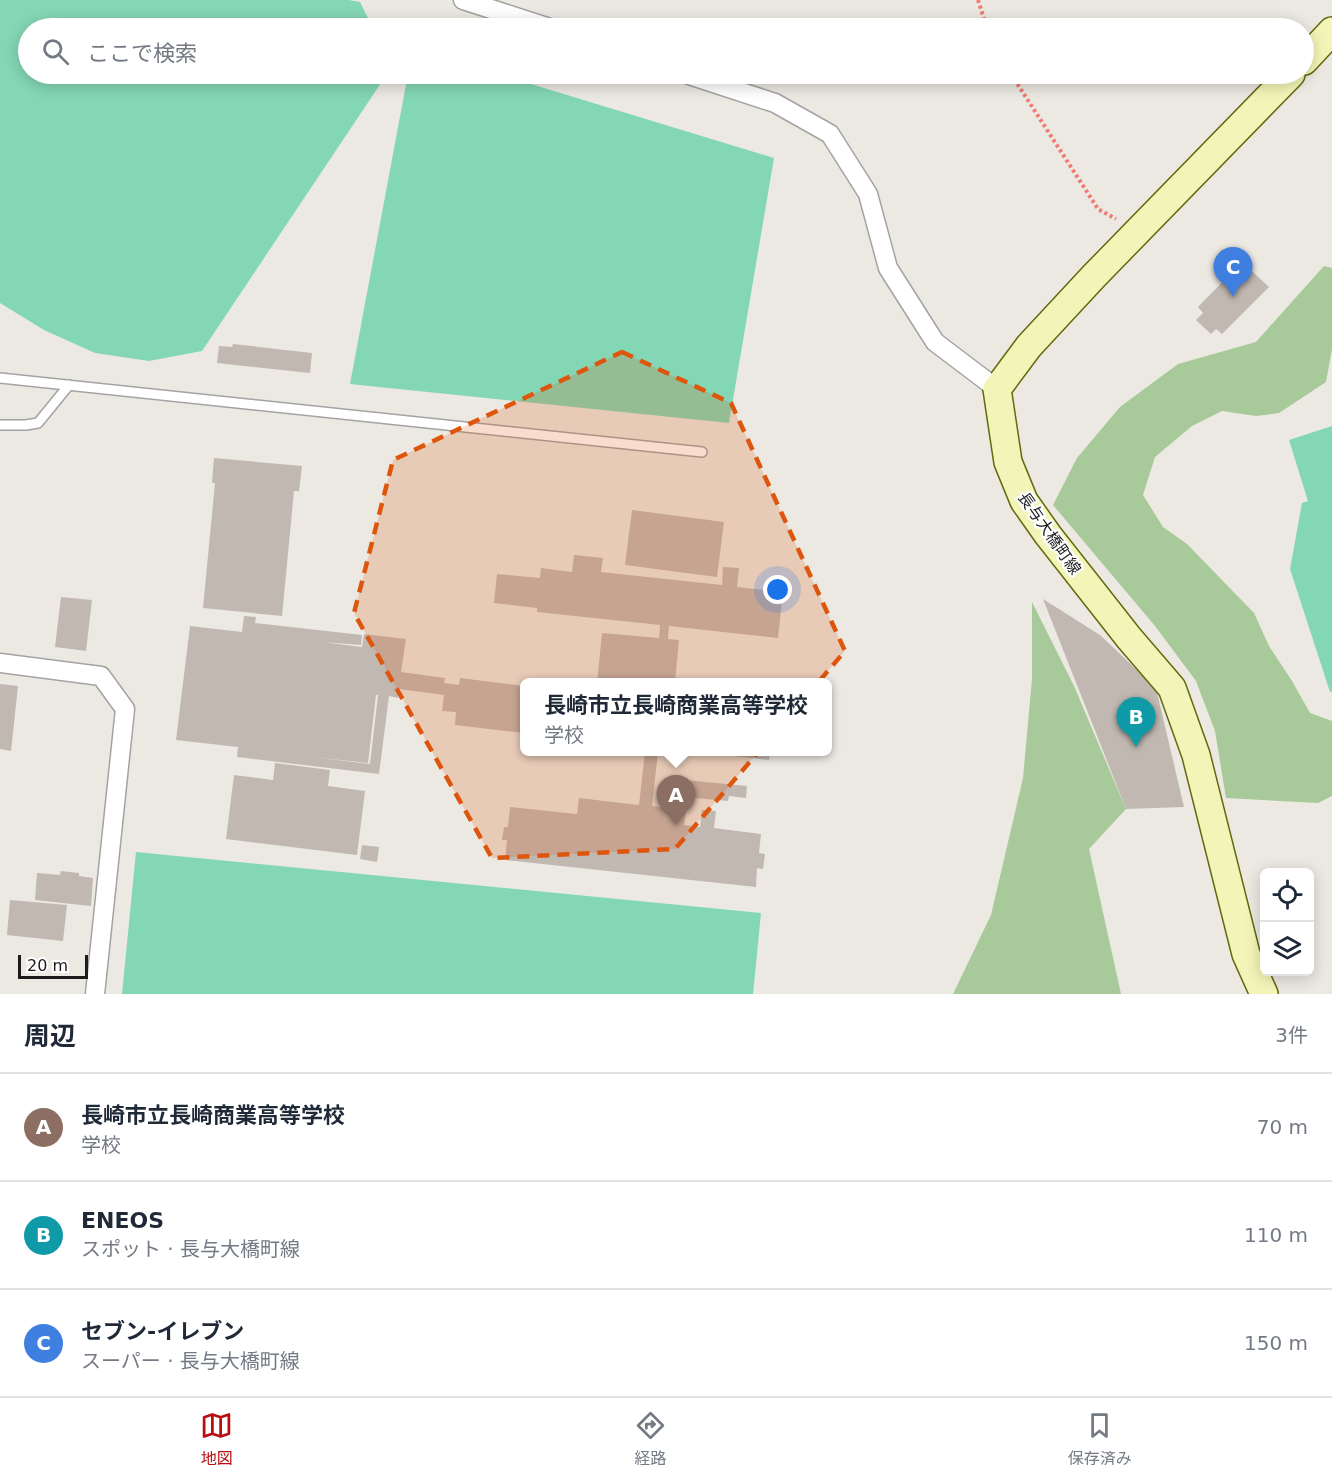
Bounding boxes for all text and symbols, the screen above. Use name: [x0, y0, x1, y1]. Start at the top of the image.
search box: [18, 18, 1314, 84]
icon: search: [39, 35, 72, 68]
text: ここで検索: [87, 41, 197, 66]
pin: C: [1214, 248, 1252, 297]
street label: 長与大橋町線: [1014, 489, 1085, 578]
your location: [763, 575, 792, 604]
popup: [520, 678, 832, 756]
text: 長崎市立長崎商業高等学校: [544, 693, 808, 718]
pin: B: [1116, 698, 1156, 747]
text: 学校: [544, 723, 584, 747]
pin: A: [656, 776, 696, 825]
map controls: [1260, 868, 1314, 976]
button: locate: [1260, 868, 1314, 922]
button: layers: [1260, 922, 1314, 976]
scale bar: [18, 952, 88, 980]
text: 20 m: [27, 956, 68, 975]
text: 周辺: [24, 1021, 76, 1051]
text: 3件: [1275, 1023, 1308, 1047]
text: 長崎市立長崎商業高等学校: [81, 1103, 345, 1128]
text: A: [36, 1115, 51, 1139]
text: 70 m: [1257, 1115, 1308, 1139]
text: 学校: [81, 1133, 121, 1157]
text: ENEOS: [81, 1208, 164, 1233]
text: B: [36, 1223, 51, 1247]
text: 110 m: [1244, 1223, 1308, 1247]
text: スポット · 長与大橋町線: [81, 1237, 300, 1261]
text: セブン-イレブン: [81, 1319, 244, 1344]
text: C: [36, 1331, 51, 1355]
text: 150 m: [1244, 1331, 1308, 1355]
text: スーパー · 長与大橋町線: [81, 1349, 300, 1373]
tab: 地図: [200, 1409, 233, 1469]
tab: 経路: [634, 1409, 667, 1469]
tab: 保存済み: [1068, 1409, 1132, 1469]

